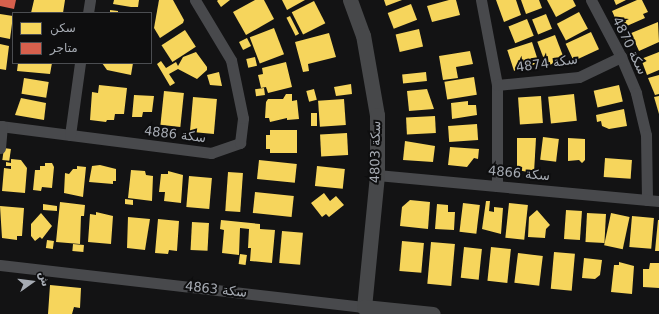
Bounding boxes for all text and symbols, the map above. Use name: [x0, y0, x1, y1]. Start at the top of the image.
legend: [12, 12, 152, 64]
street label: سكة 4870: [608, 15, 650, 77]
text: سكن: [50, 21, 76, 35]
text: متاجر: [50, 41, 78, 55]
street label: سكة 4874: [515, 52, 579, 76]
street label: سكة 4803: [368, 121, 384, 183]
street label: سكة 4886: [143, 123, 207, 147]
street label: سكة 4866: [487, 164, 551, 184]
north arrow: [12, 262, 52, 302]
text: ش: [36, 270, 52, 288]
street label: سكة 4863: [184, 279, 248, 301]

